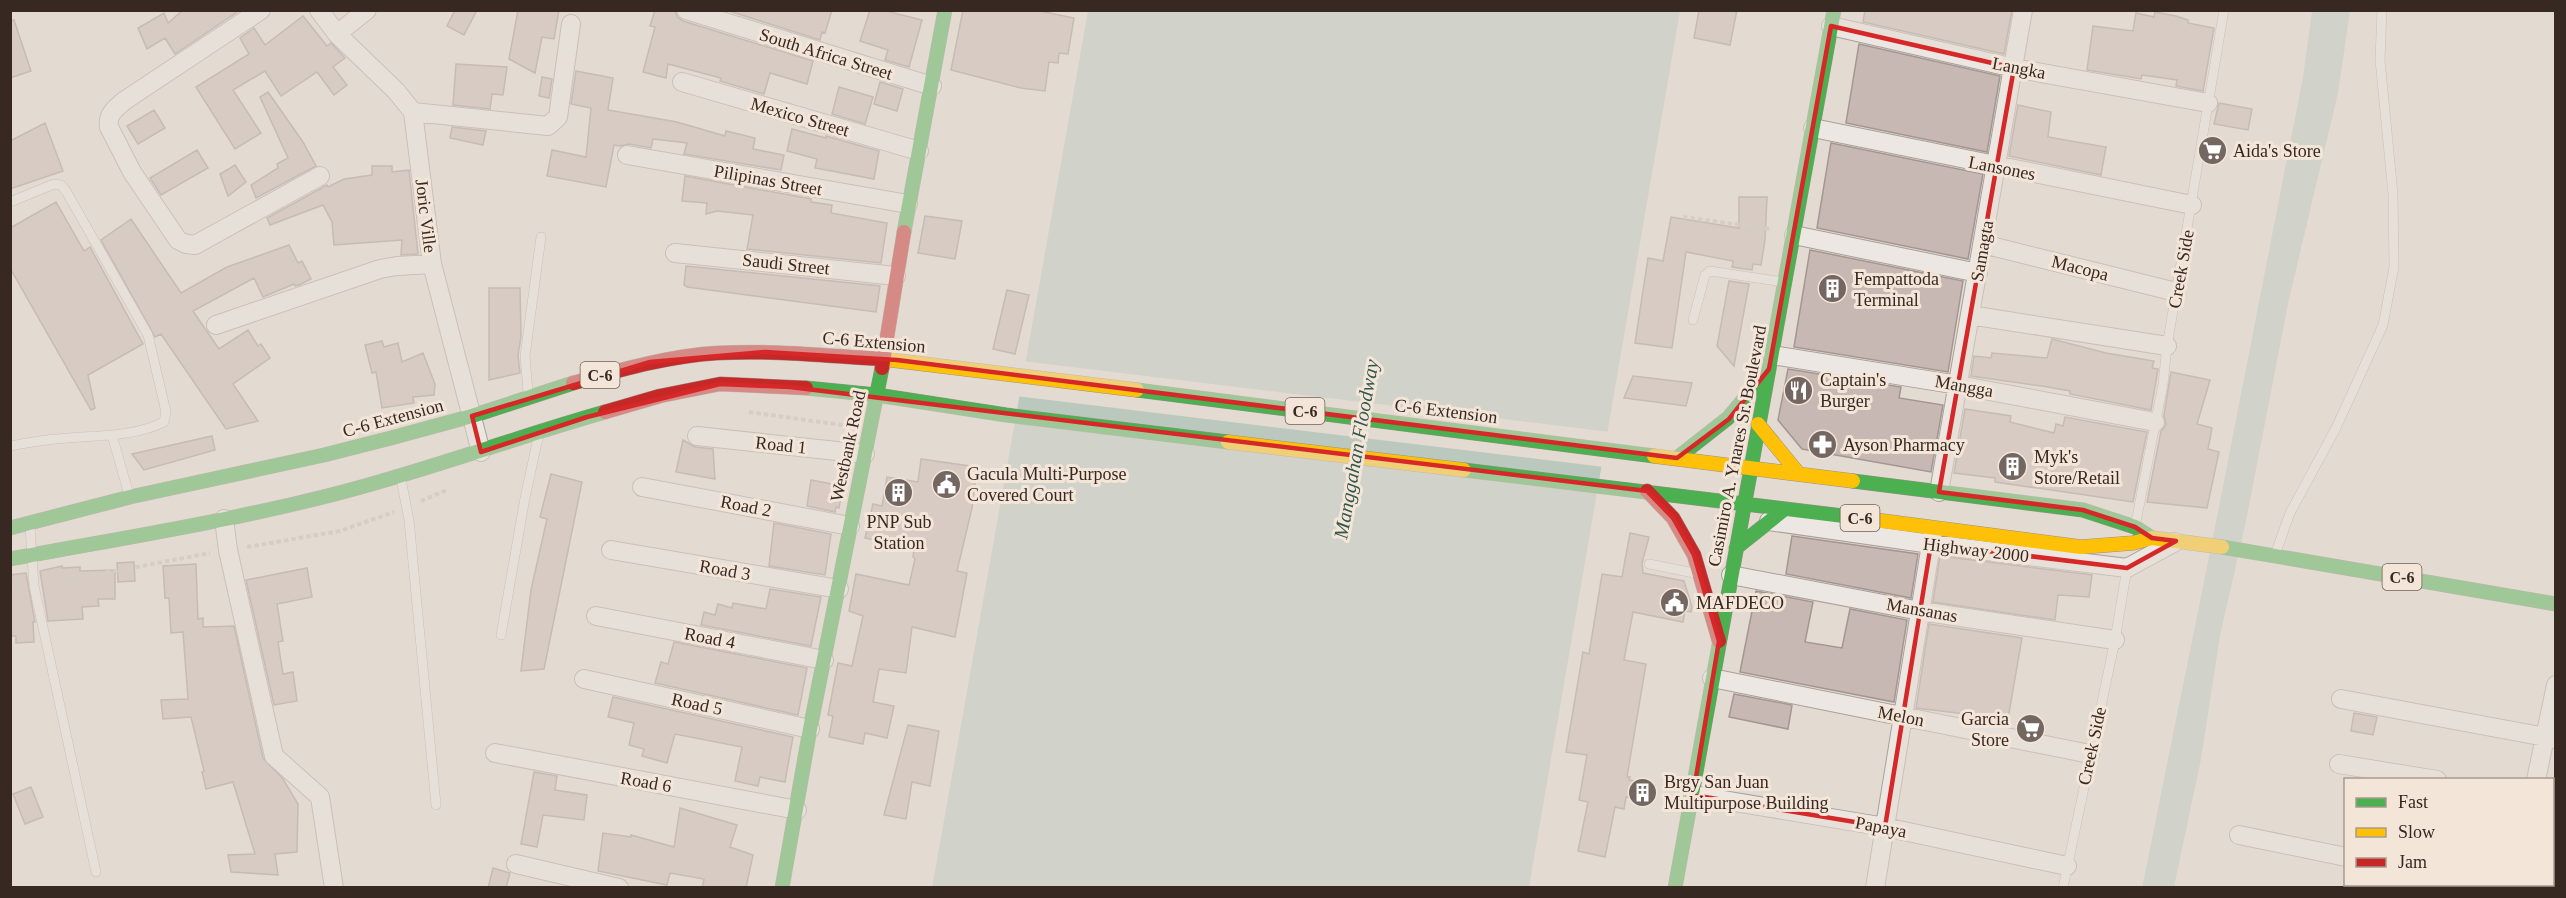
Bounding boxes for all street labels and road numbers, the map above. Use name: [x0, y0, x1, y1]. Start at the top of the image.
street label: South Africa Street: [757, 24, 895, 84]
street label: Langka: [1991, 53, 2047, 83]
street label: Mexico Street: [748, 93, 852, 141]
street label: Lansones: [1967, 152, 2037, 184]
street label: Pilipinas Street: [712, 161, 824, 199]
street label: Joric Ville: [412, 178, 440, 254]
street label: Samagta: [1967, 219, 1997, 283]
street label: Creek Side: [2164, 228, 2198, 310]
street label: Saudi Street: [741, 249, 831, 279]
street label: Macopa: [2049, 251, 2111, 285]
street label: Casimiro A. Ynares Sr. Boulevard: [1704, 324, 1770, 568]
street label: C-6 Extension: [822, 328, 926, 356]
road number: C-6: [580, 362, 620, 388]
street label: Mangga: [1933, 371, 1995, 401]
street label: Westbank Road: [826, 389, 870, 503]
street label: C-6 Extension: [340, 395, 446, 441]
street label: C-6 Extension: [1393, 395, 1499, 427]
road number: C-6: [1286, 398, 1324, 424]
street label: Road 1: [754, 432, 808, 458]
street label: Road 2: [719, 491, 773, 521]
road number: C-6: [1840, 505, 1880, 531]
street label: Highway 2000: [1922, 534, 2030, 566]
street label: Road 3: [698, 556, 752, 584]
road number: C-6: [2382, 564, 2422, 590]
street label: Mansanas: [1885, 594, 1959, 626]
street label: Road 4: [683, 623, 737, 653]
street label: Road 5: [670, 689, 724, 719]
street label: Melon: [1876, 702, 1926, 730]
street label: Creek Side: [2074, 705, 2110, 787]
street label: Road 6: [619, 768, 673, 796]
street label: Papaya: [1854, 812, 1908, 842]

